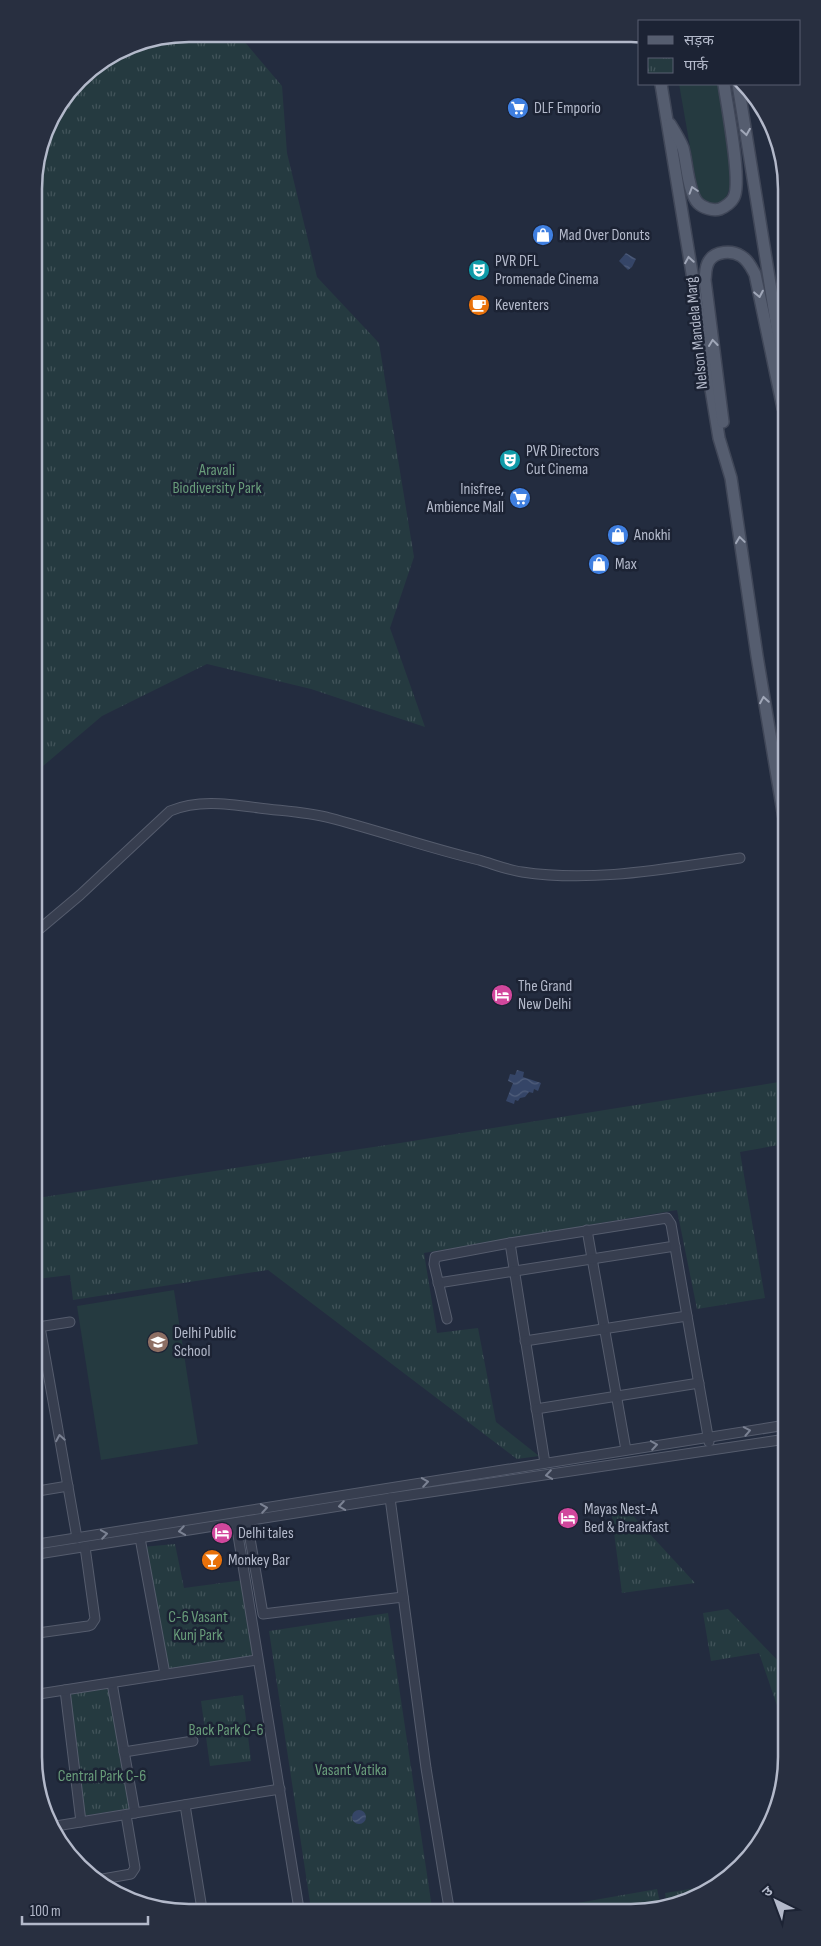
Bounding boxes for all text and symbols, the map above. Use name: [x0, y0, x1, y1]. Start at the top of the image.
legend: [638, 20, 801, 85]
text: सड़क: [684, 31, 714, 50]
text: पार्क: [684, 56, 708, 75]
supermarket icon: DLF Emporio: [506, 96, 530, 120]
place label: DLF Emporio: [534, 99, 601, 118]
one-way arrow: [740, 128, 750, 136]
one-way arrow: [689, 186, 699, 194]
shop icon: Mad Over Donuts: [531, 223, 555, 247]
place label: Mad Over Donuts: [559, 226, 650, 245]
place label: PVR DFL Promenade Cinema: [495, 252, 599, 289]
one-way arrow: [684, 255, 695, 263]
theatre icon: PVR DFL Promenade Cinema: [467, 258, 491, 282]
street label: Nelson Mandela Marg: [682, 276, 712, 390]
one-way arrow: [753, 289, 764, 298]
cafe icon: Keventers: [467, 293, 491, 317]
place label: Keventers: [495, 296, 549, 315]
one-way arrow: [708, 339, 719, 347]
place label: PVR Directors Cut Cinema: [526, 442, 600, 479]
theatre icon: PVR Directors Cut Cinema: [498, 448, 522, 472]
park label: Aravali Biodiversity Park: [173, 461, 262, 498]
place label: Inisfree, Ambience Mall: [426, 480, 504, 517]
supermarket icon: Inisfree, Ambience Mall: [508, 486, 532, 510]
shop icon: Anokhi: [606, 523, 630, 547]
place label: Anokhi: [633, 526, 671, 545]
one-way arrow: [735, 535, 746, 543]
shop icon: Max: [587, 552, 611, 576]
place label: Max: [615, 555, 637, 574]
one-way arrow: [760, 696, 770, 705]
place label: The Grand New Delhi: [518, 977, 572, 1014]
hotel icon: The Grand New Delhi: [490, 983, 514, 1007]
place label: Delhi Public School: [174, 1324, 236, 1361]
school or university icon: Delhi Public School: [146, 1330, 170, 1354]
one-way arrow: [742, 1427, 751, 1437]
one-way arrow: [55, 1434, 65, 1443]
one-way arrow: [650, 1441, 658, 1451]
one-way arrow: [545, 1469, 553, 1480]
one-way arrow: [420, 1478, 429, 1488]
one-way arrow: [338, 1500, 346, 1511]
place label: Mayas Nest-A Bed & Breakfast: [584, 1500, 669, 1537]
one-way arrow: [260, 1503, 268, 1514]
hotel icon: Mayas Nest-A Bed & Breakfast: [556, 1506, 580, 1530]
hotel icon: Delhi tales: [210, 1521, 234, 1545]
place label: Delhi tales: [238, 1524, 294, 1543]
one-way arrow: [177, 1526, 186, 1536]
one-way arrow: [99, 1529, 108, 1539]
bar icon: Monkey Bar: [200, 1548, 224, 1572]
place label: Monkey Bar: [228, 1551, 290, 1570]
park label: C-6 Vasant Kunj Park: [168, 1608, 228, 1645]
park label: Back Park C-6: [189, 1721, 263, 1740]
park label: Vasant Vatika: [315, 1761, 387, 1780]
park label: Central Park C-6: [58, 1767, 146, 1786]
north arrow: [751, 1876, 801, 1926]
text: उ: [759, 1882, 777, 1901]
scale bar: [22, 1894, 149, 1926]
text: 100 m: [30, 1902, 61, 1921]

